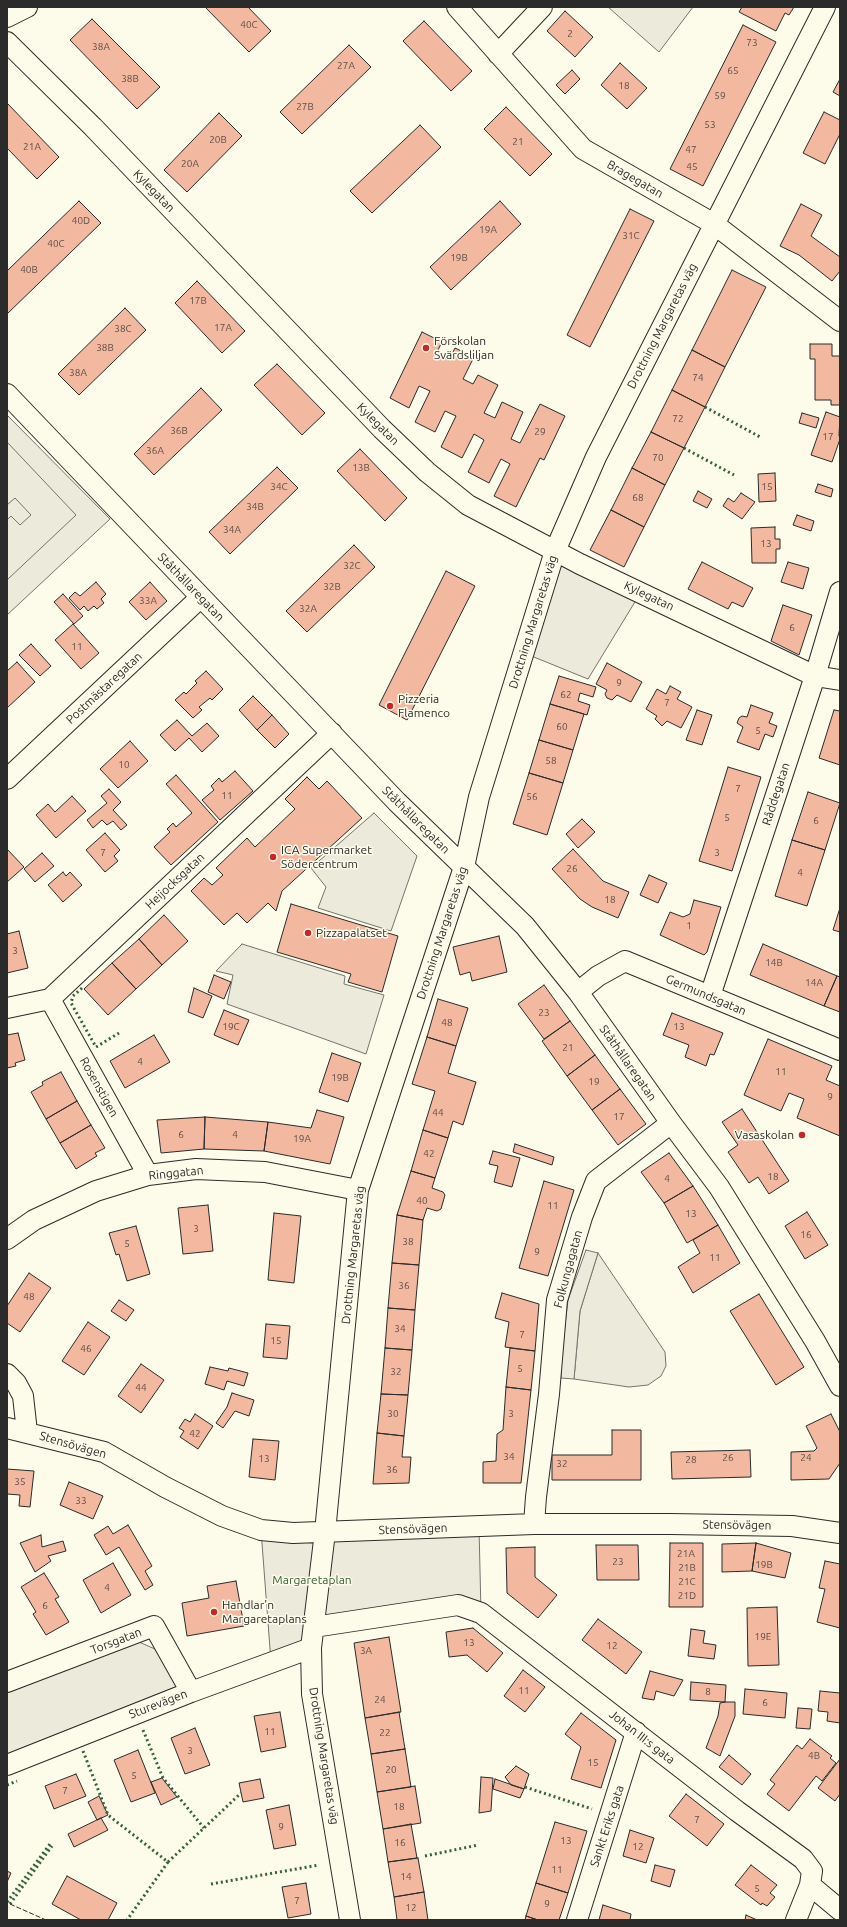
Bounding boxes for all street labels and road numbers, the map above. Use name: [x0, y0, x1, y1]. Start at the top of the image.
street label: Bragegatan: [604, 157, 666, 201]
street label: Kylegatan: [130, 167, 178, 215]
street label: Drottning Margaretas väg: [624, 261, 700, 391]
street label: Kylegatan: [354, 400, 402, 448]
street label: Ståthållaregatan: [155, 550, 227, 624]
street label: Drottning Margaretas väg: [506, 554, 560, 690]
street label: Kylegatan: [622, 578, 676, 614]
street label: Postmästaregatan: [63, 649, 145, 727]
street label: Råddegatan: [759, 761, 793, 827]
street label: Ståthållaregatan: [379, 783, 453, 857]
street label: Heijocksgatan: [142, 850, 208, 912]
street label: Drottning Margaretas väg: [414, 865, 470, 1001]
street label: Germundsgatan: [664, 972, 748, 1018]
street label: Ståthållaregatan: [596, 1022, 660, 1104]
street label: Rosenstigen: [77, 1054, 121, 1120]
street label: Ringgatan: [148, 1163, 204, 1183]
street label: Drottning Margaretas väg: [339, 1185, 367, 1325]
street label: Folkungagatan: [551, 1228, 585, 1310]
street label: Stensövägen: [38, 1429, 108, 1461]
street label: Stensövägen: [702, 1517, 772, 1533]
street label: Stensövägen: [378, 1521, 448, 1537]
street label: Torsgatan: [88, 1625, 144, 1657]
street label: Sturevägen: [127, 1686, 189, 1722]
street label: Drottning Margaretas väg: [306, 1686, 342, 1826]
street label: Johan III:s gata: [606, 1707, 678, 1767]
street label: Sankt Eriks gata: [587, 1783, 627, 1869]

